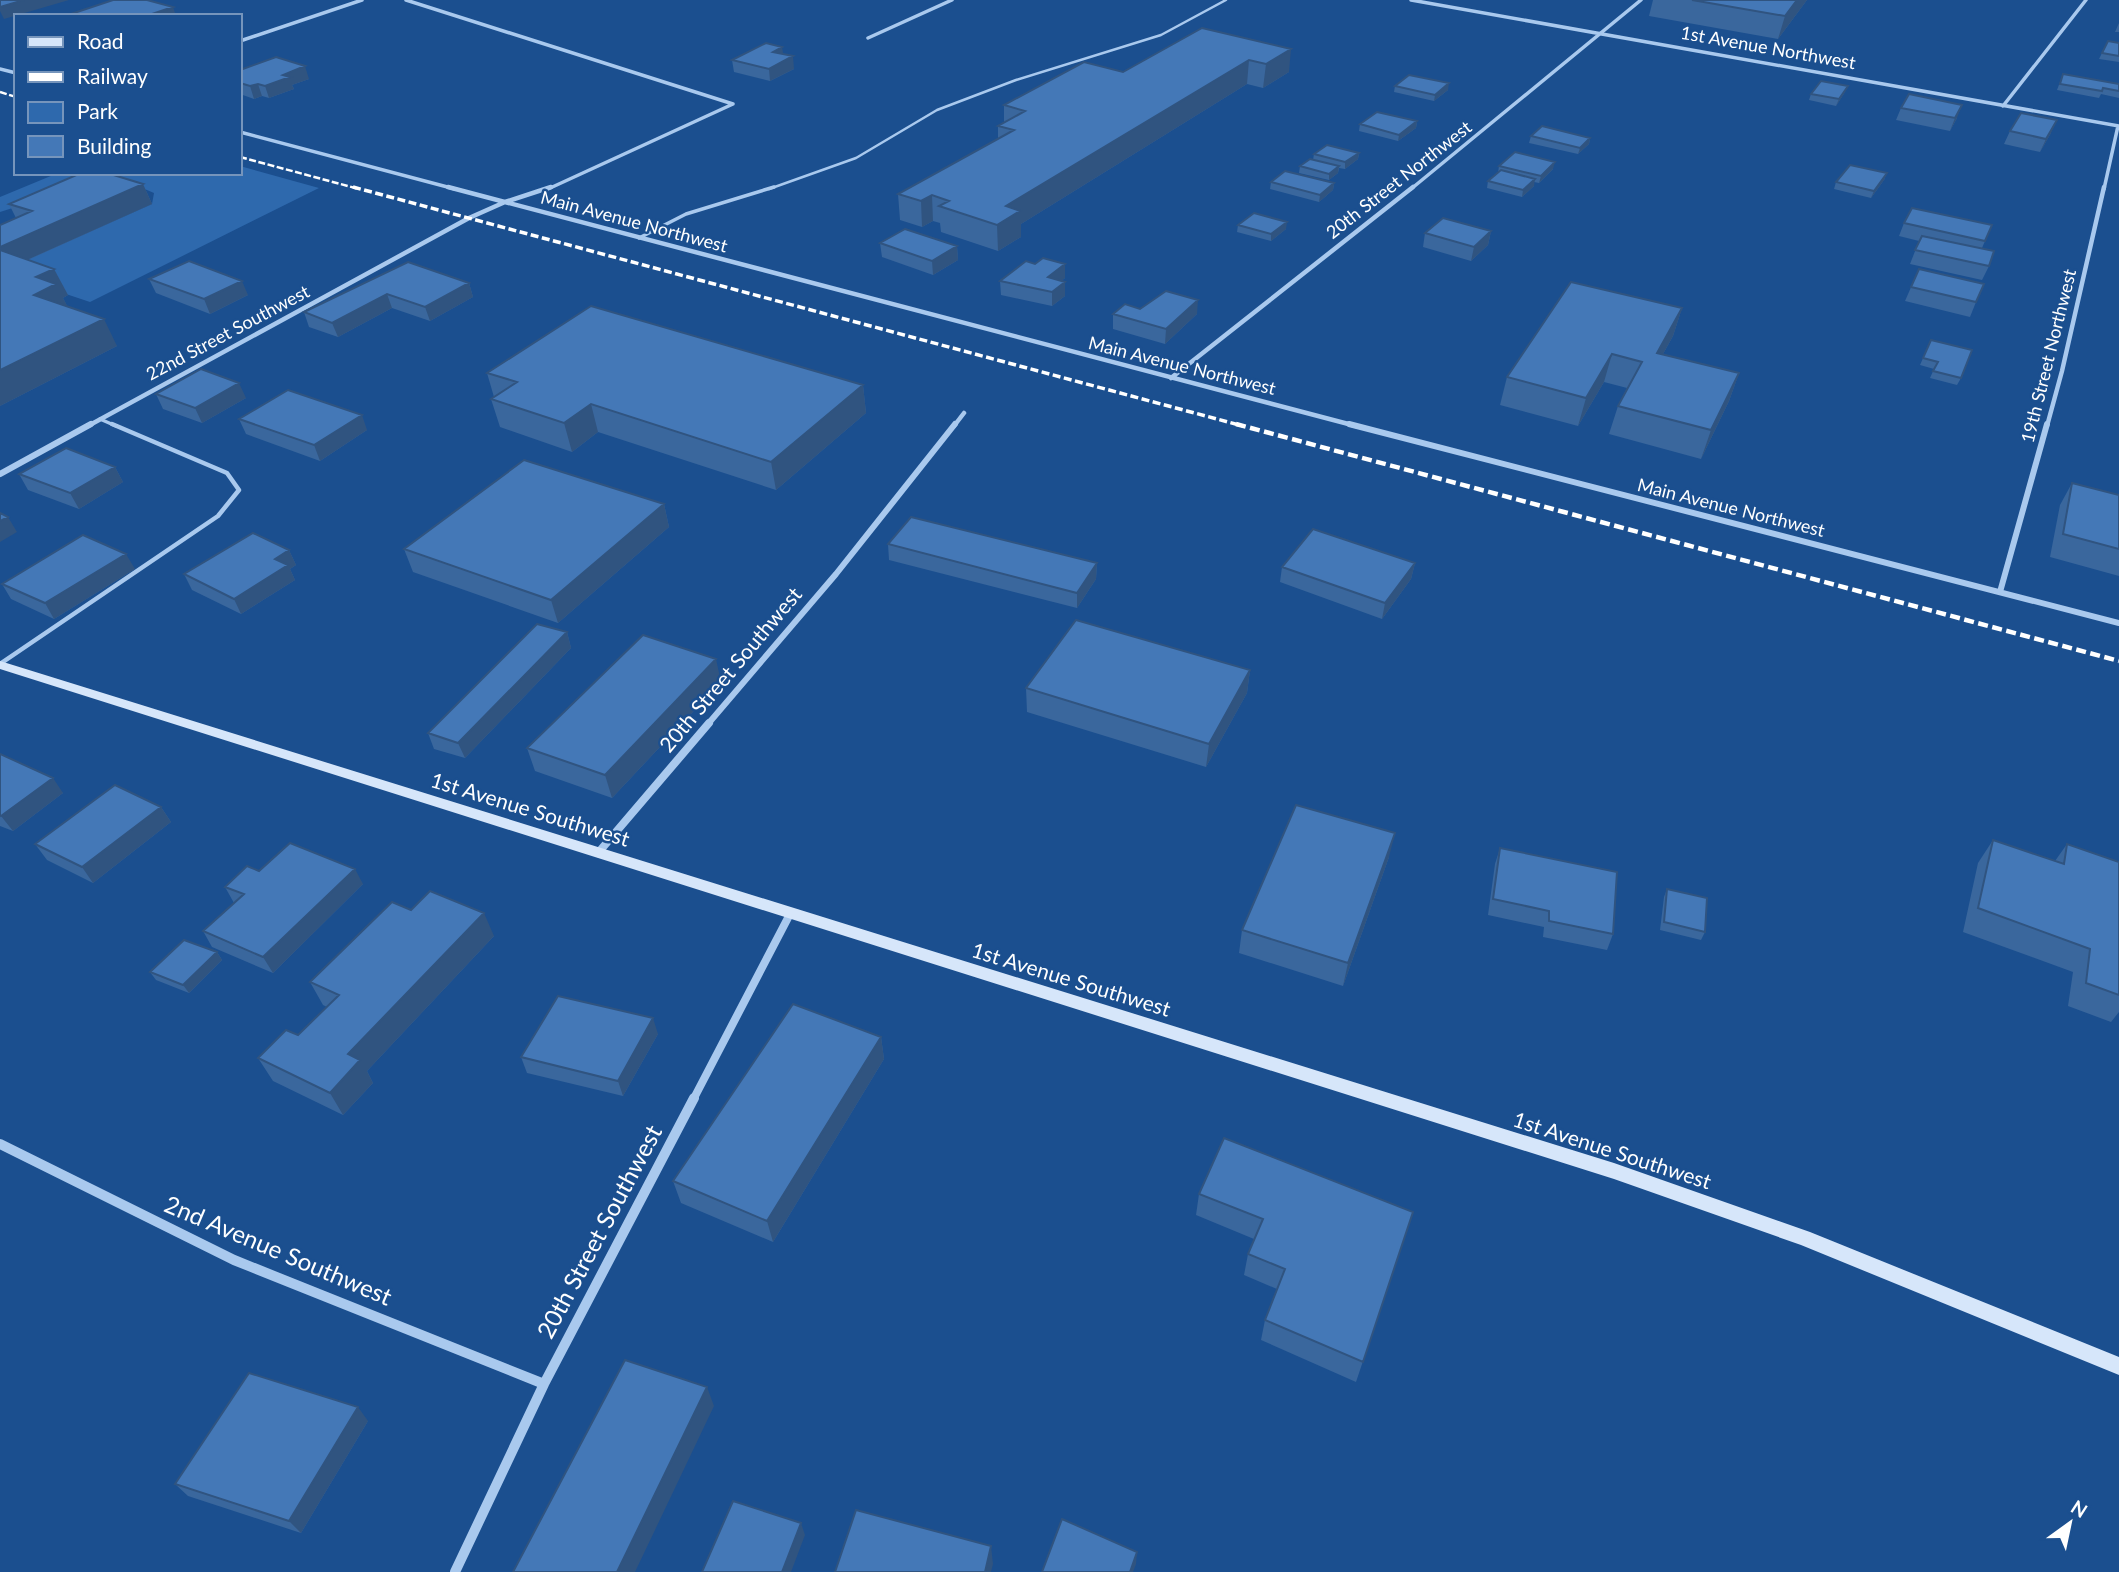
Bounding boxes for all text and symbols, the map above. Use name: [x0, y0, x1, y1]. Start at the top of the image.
legend: [14, 14, 242, 175]
street label: 1st Avenue Northwest: [1679, 21, 1858, 73]
text: Road: [77, 28, 124, 53]
text: Railway: [77, 63, 148, 88]
text: Park: [77, 98, 118, 123]
street label: 20th Street Northwest: [1321, 115, 1476, 243]
text: Building: [77, 133, 152, 158]
street label: Main Avenue Northwest: [538, 186, 731, 257]
street label: 19th Street Northwest: [2016, 266, 2080, 445]
street label: 22nd Street Southwest: [142, 279, 313, 385]
street label: Main Avenue Northwest: [1086, 331, 1279, 399]
street label: Main Avenue Northwest: [1635, 473, 1828, 541]
street label: 20th Street Southwest: [653, 581, 807, 757]
street label: 1st Avenue Southwest: [428, 766, 633, 851]
street label: 1st Avenue Southwest: [969, 936, 1174, 1021]
street label: 1st Avenue Southwest: [1510, 1106, 1715, 1194]
street label: 20th Street Southwest: [530, 1119, 667, 1343]
street label: 2nd Avenue Southwest: [161, 1189, 397, 1311]
north arrow: [2035, 1488, 2105, 1558]
text: N: [2067, 1495, 2092, 1522]

